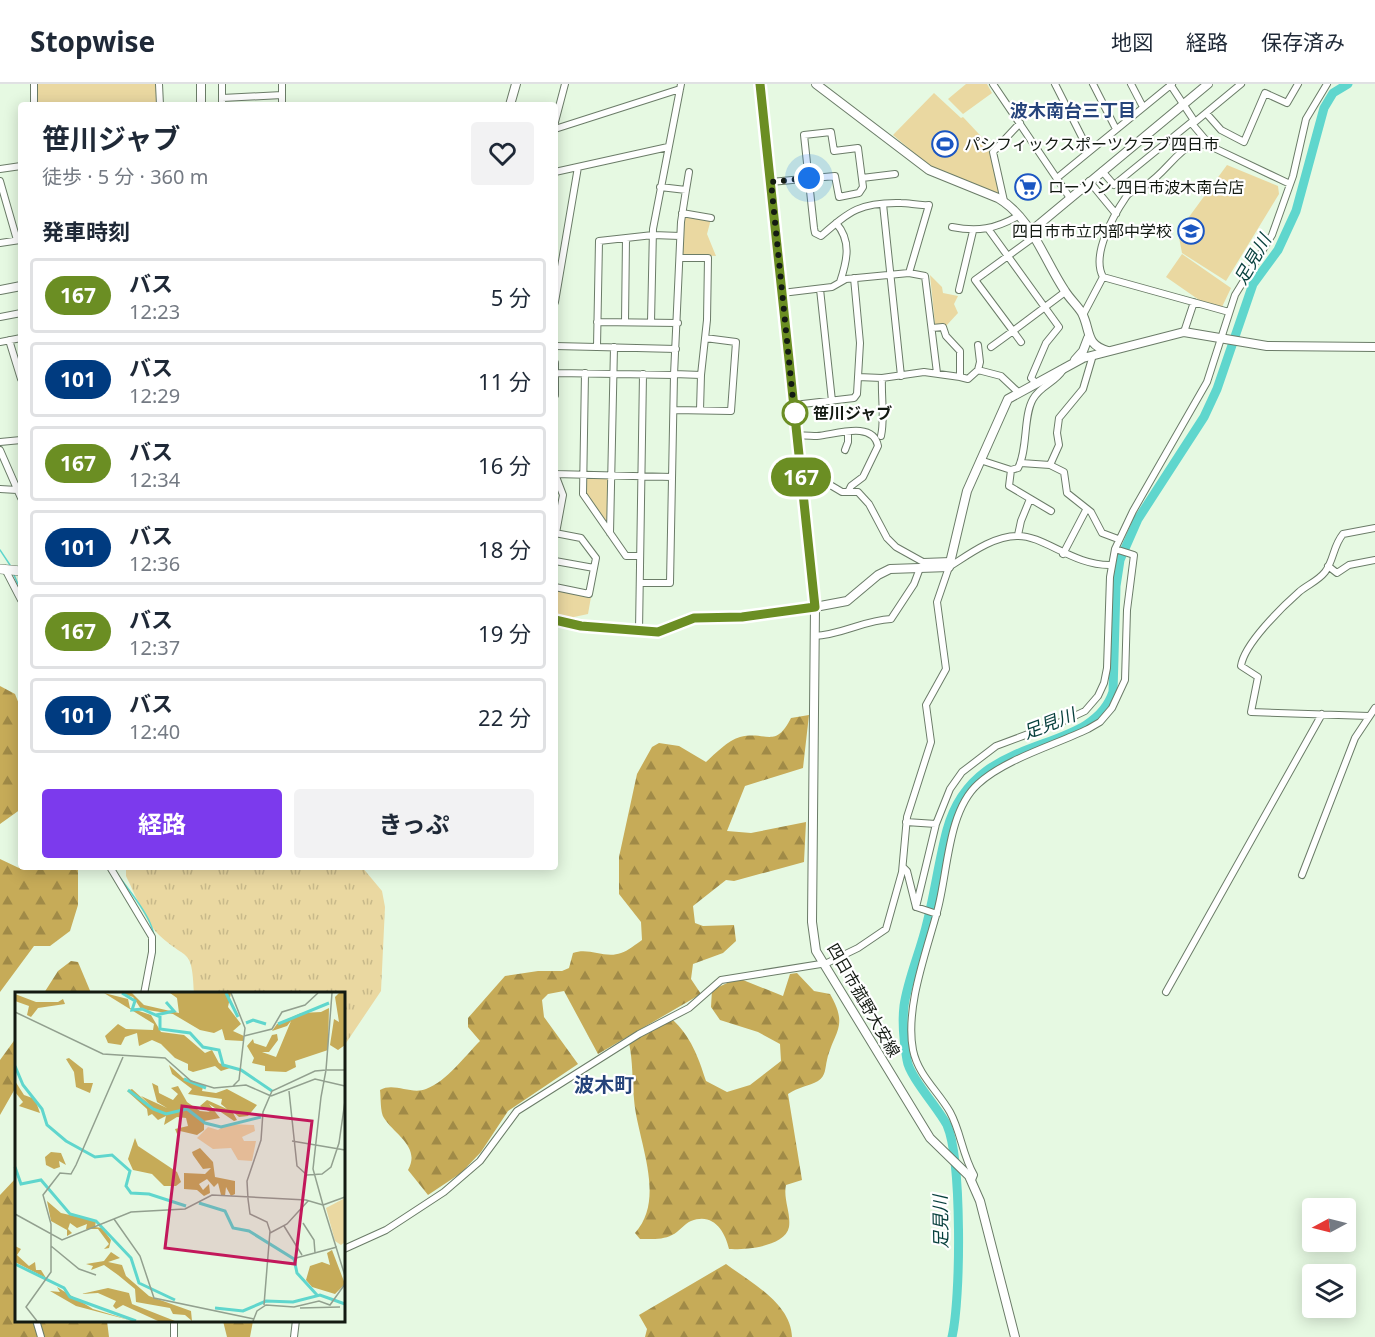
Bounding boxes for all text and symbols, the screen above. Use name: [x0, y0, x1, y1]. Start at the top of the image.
text: Stopwise: [30, 22, 155, 60]
text: 地図: [1111, 28, 1153, 56]
text: 経路: [1186, 28, 1228, 56]
text: 保存済み: [1261, 28, 1345, 56]
district label: 波木南台三丁目: [1010, 98, 1136, 122]
text: 笹川ジャブ: [42, 119, 181, 157]
button: heart: [471, 122, 534, 185]
sports icon: パシフィックスポーツクラブ四日市: [930, 129, 960, 159]
place label: パシフィックスポーツクラブ四日市: [964, 133, 1219, 155]
text: 徒歩 · 5 分 · 360 m: [42, 163, 208, 190]
your location: [794, 163, 824, 193]
supermarket icon: ローソン 四日市波木南台店: [1013, 172, 1043, 202]
place label: ローソン 四日市波木南台店: [1048, 176, 1244, 198]
text: 発車時刻: [42, 216, 130, 246]
school or university icon: 四日市市立内部中学校: [1176, 216, 1206, 246]
place label: 四日市市立内部中学校: [1012, 220, 1172, 242]
water label: 足見川: [1228, 228, 1277, 288]
text: バス: [129, 268, 173, 298]
text: 167: [60, 281, 96, 309]
text: 5 分: [491, 282, 531, 312]
text: 12:23: [129, 298, 180, 325]
text: バス: [129, 352, 173, 382]
text: 101: [60, 365, 96, 393]
text: 11 分: [478, 366, 531, 396]
text: 12:29: [129, 382, 180, 409]
marker: 笹川ジャブ: [782, 400, 808, 426]
place label: 笹川ジャブ: [813, 402, 892, 424]
text: バス: [129, 436, 173, 466]
text: 167: [60, 449, 96, 477]
text: 16 分: [478, 450, 531, 480]
line badge: 167: [766, 458, 836, 496]
text: 167: [783, 463, 819, 491]
text: 12:34: [129, 466, 180, 493]
text: バス: [129, 520, 173, 550]
text: 101: [60, 533, 96, 561]
text: 18 分: [478, 534, 531, 564]
text: 12:36: [129, 550, 180, 577]
text: バス: [129, 604, 173, 634]
text: 167: [60, 617, 96, 645]
text: 19 分: [478, 618, 531, 648]
text: 12:37: [129, 634, 180, 661]
text: バス: [129, 688, 173, 718]
text: 101: [60, 701, 96, 729]
water label: 足見川: [1019, 701, 1080, 744]
text: 22 分: [478, 702, 531, 732]
text: 12:40: [129, 718, 180, 745]
button: 経路: [42, 789, 282, 858]
button: きっぷ: [294, 789, 534, 858]
street label: 四日市菰野大安線: [822, 939, 906, 1061]
inset map: [15, 992, 345, 1322]
district label: 波木町: [574, 1071, 634, 1098]
water label: 足見川: [927, 1193, 952, 1249]
north arrow: [1302, 1198, 1356, 1252]
map controls: [1302, 1198, 1356, 1318]
button: layers: [1302, 1264, 1356, 1318]

